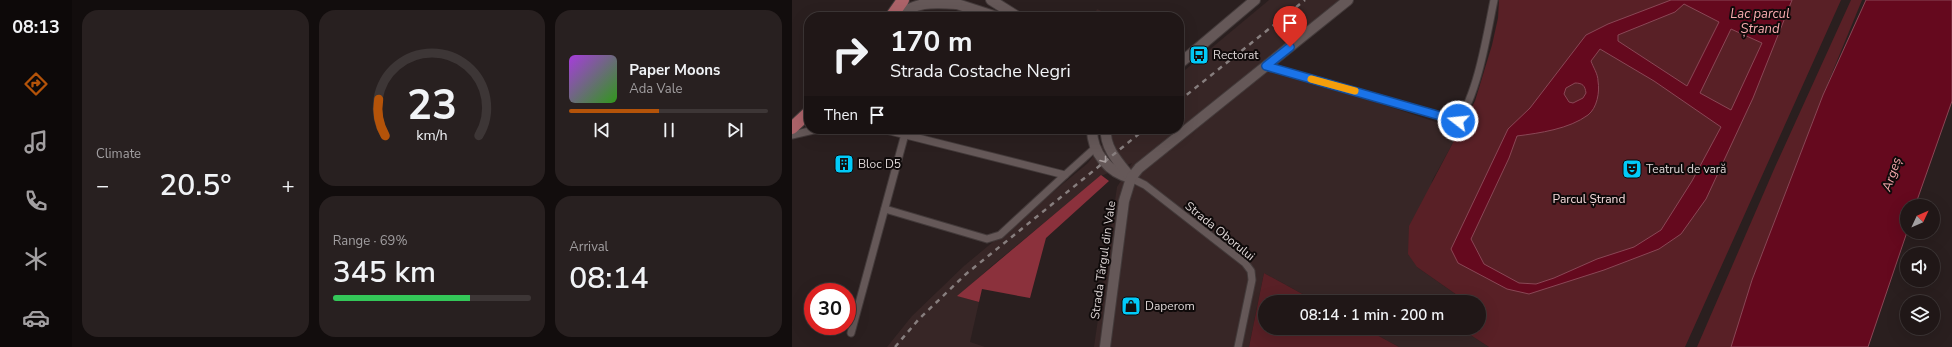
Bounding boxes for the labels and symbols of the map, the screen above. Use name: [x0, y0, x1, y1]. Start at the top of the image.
water label: Lac parcul Ștrand: [1730, 5, 1790, 38]
pin: [1273, 6, 1307, 47]
bus stop icon: Rectorat: [1188, 44, 1210, 66]
place label: Rectorat: [1213, 47, 1259, 63]
position arrow: [1437, 100, 1479, 142]
building icon: Bloc D5: [833, 153, 855, 175]
water label: Argeș: [1877, 155, 1906, 195]
place label: Bloc D5: [858, 156, 901, 172]
one-way arrow: [1099, 156, 1106, 163]
theatre icon: Teatrul de vară: [1621, 158, 1643, 180]
place label: Teatrul de vară: [1646, 161, 1726, 177]
park label: Parcul Ștrand: [1553, 191, 1625, 207]
street label: Strada Oborului: [1182, 198, 1258, 264]
north arrow: [1900, 199, 1940, 239]
street label: Strada Târgul din Vale: [1087, 200, 1119, 320]
speed limit sign: 30: [804, 283, 856, 335]
shop icon: Daperom: [1120, 295, 1142, 317]
place label: Daperom: [1145, 298, 1195, 314]

